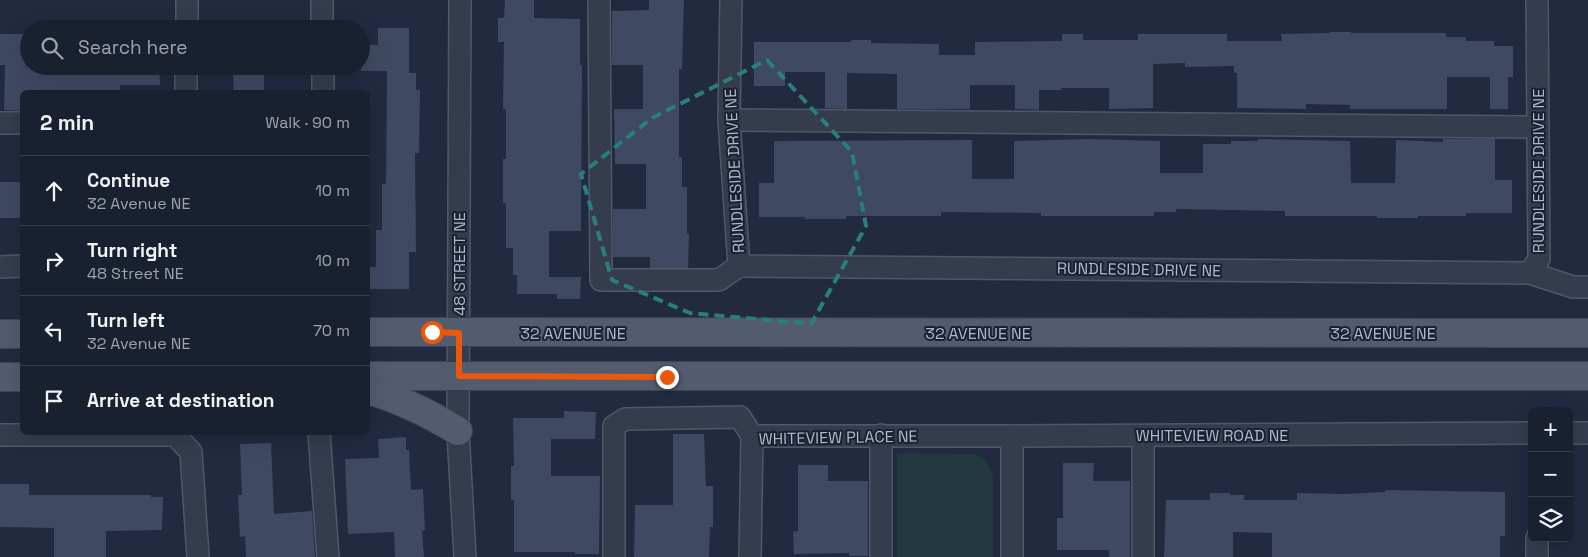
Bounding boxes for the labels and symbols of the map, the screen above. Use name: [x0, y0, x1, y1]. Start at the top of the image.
street label: RUNDLESIDE DRIVE NE: [720, 88, 749, 254]
street label: RUNDLESIDE DRIVE NE: [1528, 89, 1549, 253]
street label: 48 STREET NE: [449, 212, 470, 316]
street label: RUNDLESIDE DRIVE NE: [1057, 258, 1221, 281]
route start: [421, 321, 444, 344]
street label: 32 AVENUE NE: [520, 323, 626, 344]
street label: 32 AVENUE NE: [925, 323, 1031, 344]
street label: 32 AVENUE NE: [1330, 323, 1436, 344]
route end: [656, 366, 679, 389]
street label: WHITEVIEW ROAD NE: [1136, 425, 1288, 446]
street label: WHITEVIEW PLACE NE: [758, 426, 918, 449]

